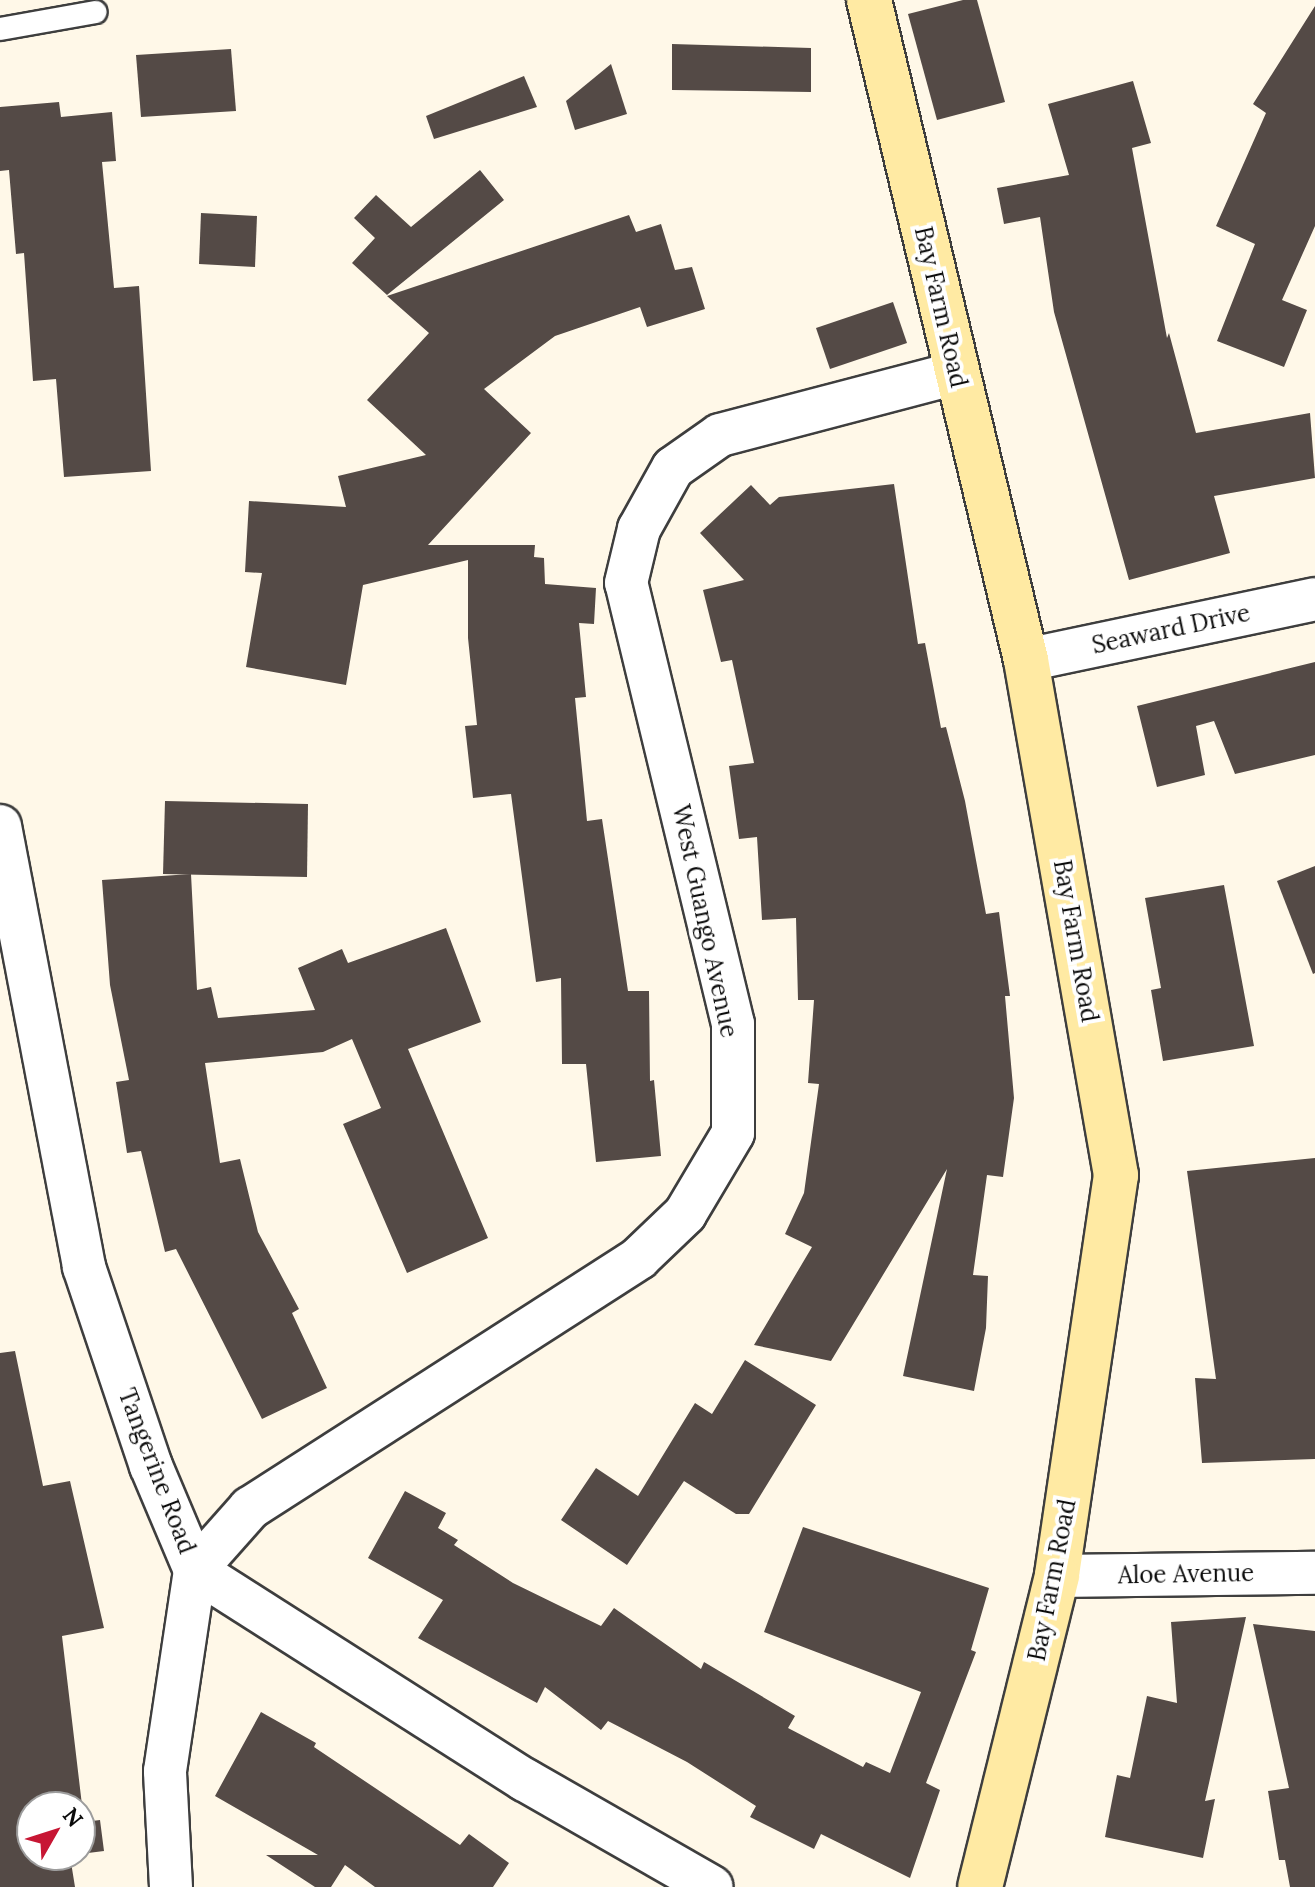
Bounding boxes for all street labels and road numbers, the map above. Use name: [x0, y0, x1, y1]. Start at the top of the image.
street label: Bay Farm Road: [908, 224, 974, 390]
street label: Seaward Drive: [1089, 598, 1253, 660]
street label: West Guango Avenue: [666, 802, 744, 1040]
street label: Bay Farm Road: [1048, 858, 1104, 1024]
street label: Tangerine Road: [112, 1384, 202, 1558]
street label: Bay Farm Road: [1022, 1497, 1082, 1663]
street label: Aloe Avenue: [1118, 1558, 1254, 1590]

